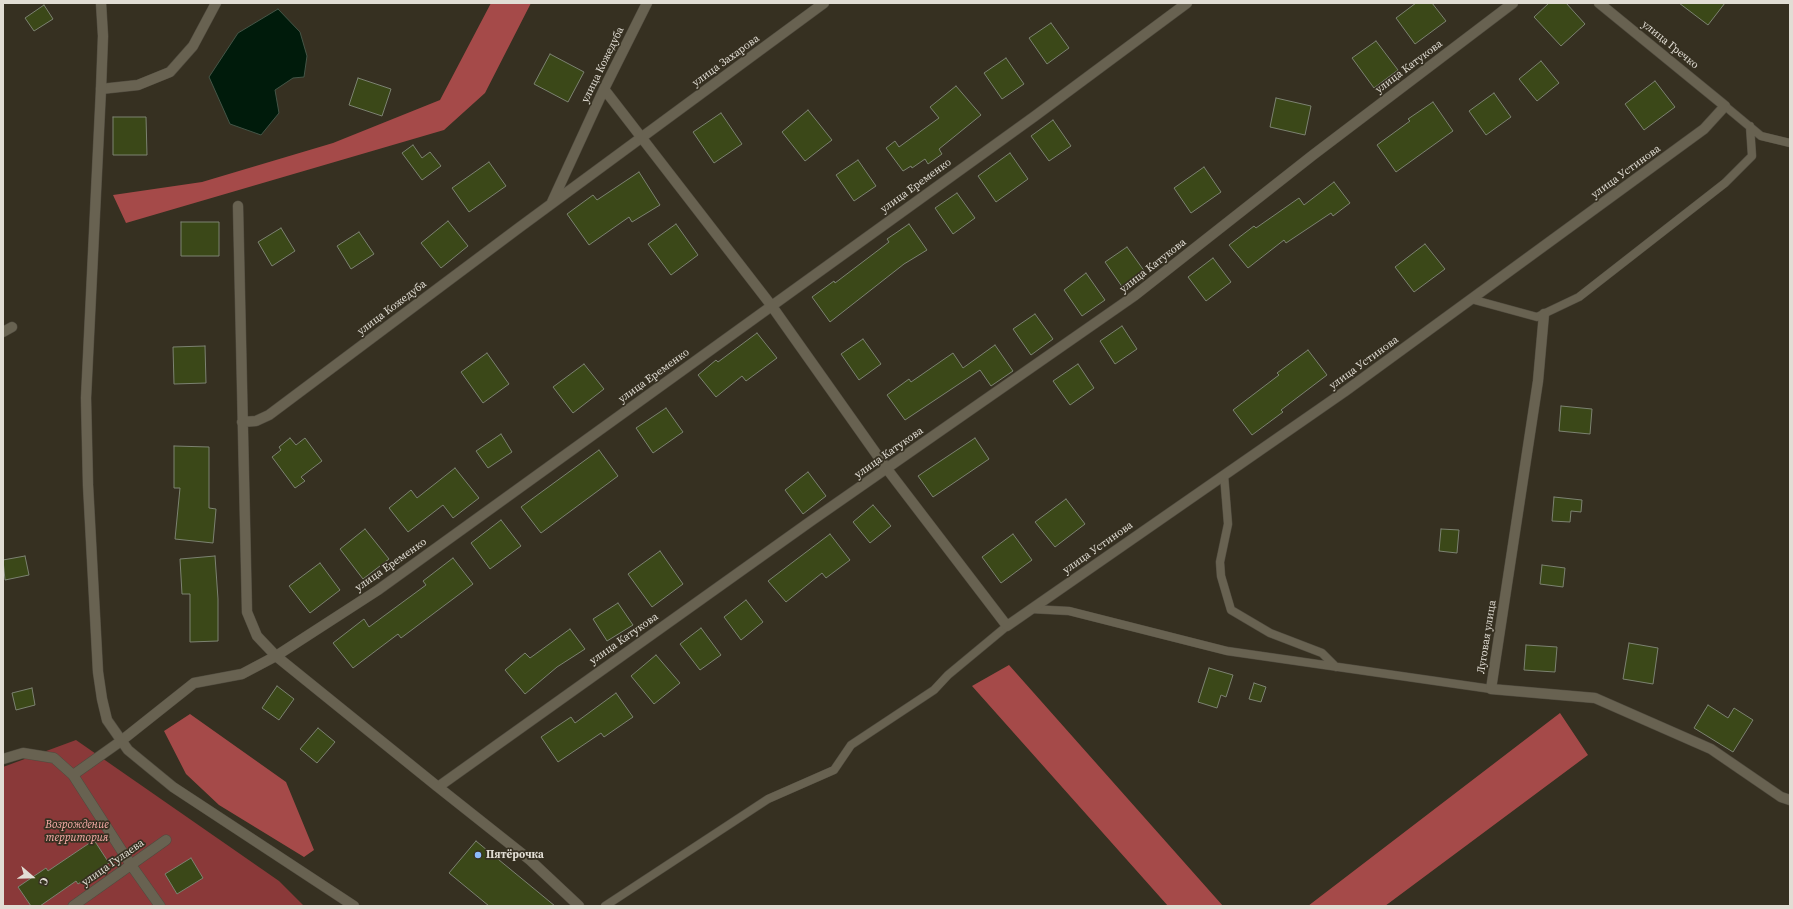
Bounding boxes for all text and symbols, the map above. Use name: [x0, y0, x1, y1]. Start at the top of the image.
street label: улица Гречко: [1639, 18, 1701, 72]
street label: улица Кожедуба: [579, 25, 627, 105]
street label: улица Захарова: [690, 32, 762, 90]
street label: улица Катукова: [1373, 37, 1445, 97]
street label: улица Устинова: [1589, 142, 1663, 202]
street label: улица Еременко: [878, 156, 954, 216]
street label: улица Катукова: [1117, 236, 1189, 296]
street label: улица Кожедуба: [355, 278, 429, 338]
street label: улица Устинова: [1327, 333, 1401, 393]
street label: улица Еременко: [616, 346, 692, 406]
street label: улица Катукова: [852, 424, 926, 482]
street label: улица Устинова: [1060, 519, 1136, 577]
street label: улица Еременко: [353, 535, 429, 595]
street label: Луговая улица: [1475, 599, 1499, 675]
street label: улица Катукова: [587, 610, 661, 668]
park label: Возрождение территория: [45, 818, 109, 844]
street label: улица Гулаева: [79, 837, 147, 889]
place label: Пятёрочка: [486, 848, 544, 862]
marker: Пятёрочка: [473, 850, 483, 860]
north arrow: [12, 857, 52, 897]
text: С: [36, 875, 52, 887]

